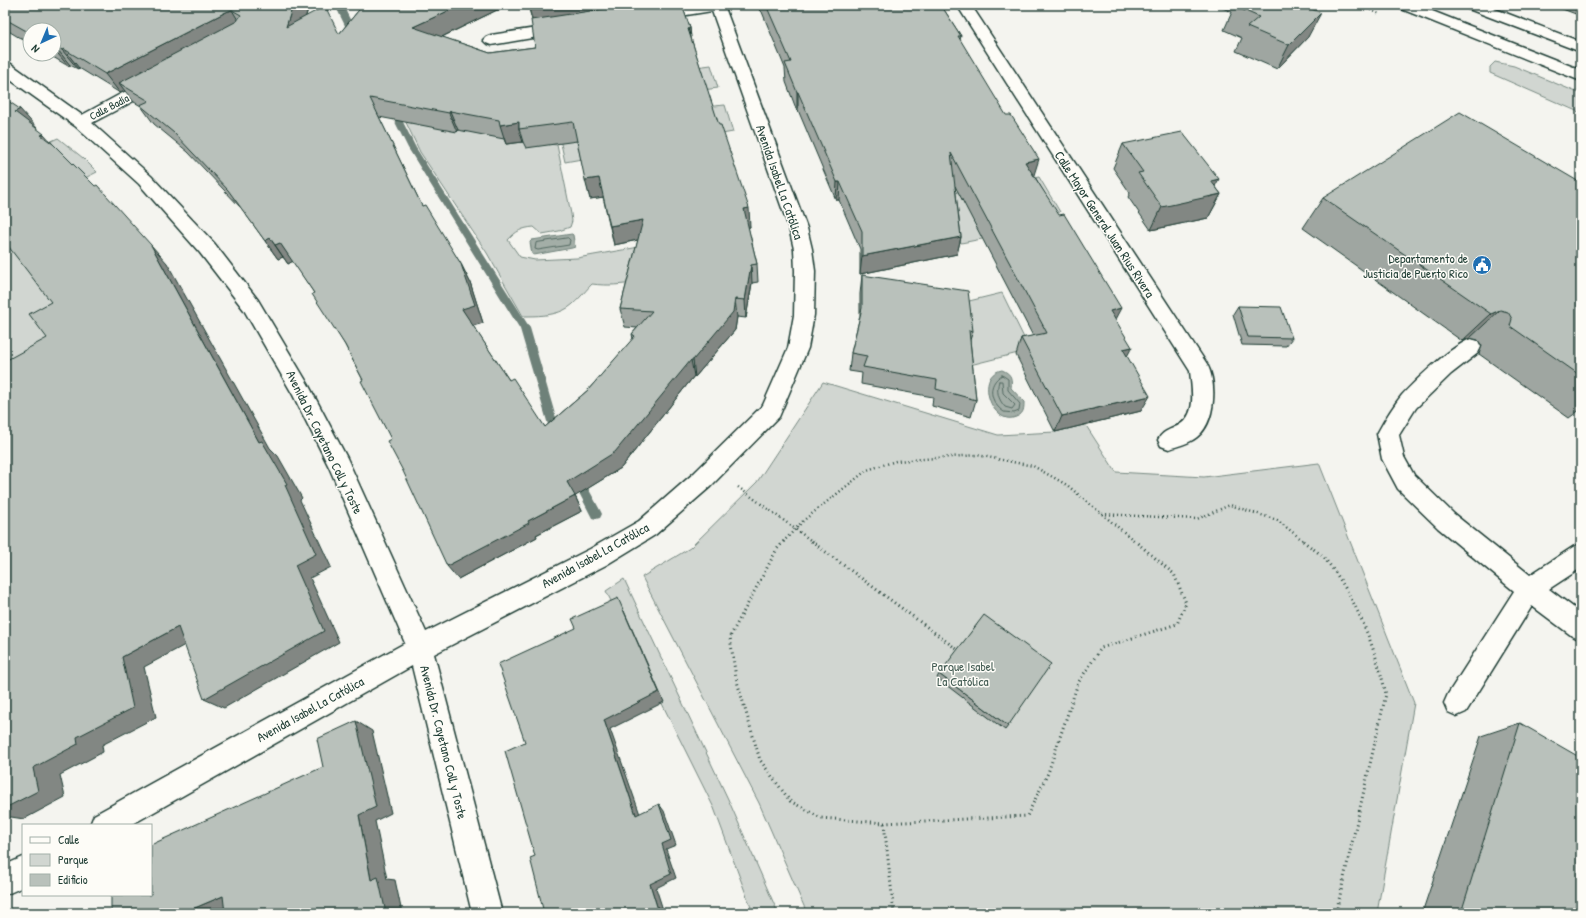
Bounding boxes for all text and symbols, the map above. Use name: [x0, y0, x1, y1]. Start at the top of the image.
north arrow: [22, 22, 62, 62]
text: N: [28, 42, 42, 56]
street label: Calle Badía: [87, 90, 132, 123]
street label: Avenida Isabel La Católica: [752, 122, 808, 242]
street label: Calle Mayor General Juan Rius Rivera: [1051, 147, 1159, 301]
place label: Departamento de Justicia de Puerto Rico: [1363, 249, 1468, 282]
public building icon: Departamento de Justicia de Puerto Rico: [1471, 254, 1493, 276]
street label: Avenida Dr. Cayetano Coll y Toste: [282, 367, 368, 517]
street label: Avenida Isabel La Católica: [538, 518, 652, 592]
park label: Parque Isabel La Católica: [932, 657, 995, 690]
street label: Avenida Dr. Cayetano Coll y Toste: [416, 663, 472, 821]
street label: Avenida Isabel La Católica: [253, 672, 367, 746]
legend: [22, 824, 152, 896]
text: Calle: [58, 831, 79, 848]
text: Parque: [58, 851, 88, 868]
text: Edificio: [58, 871, 88, 888]

